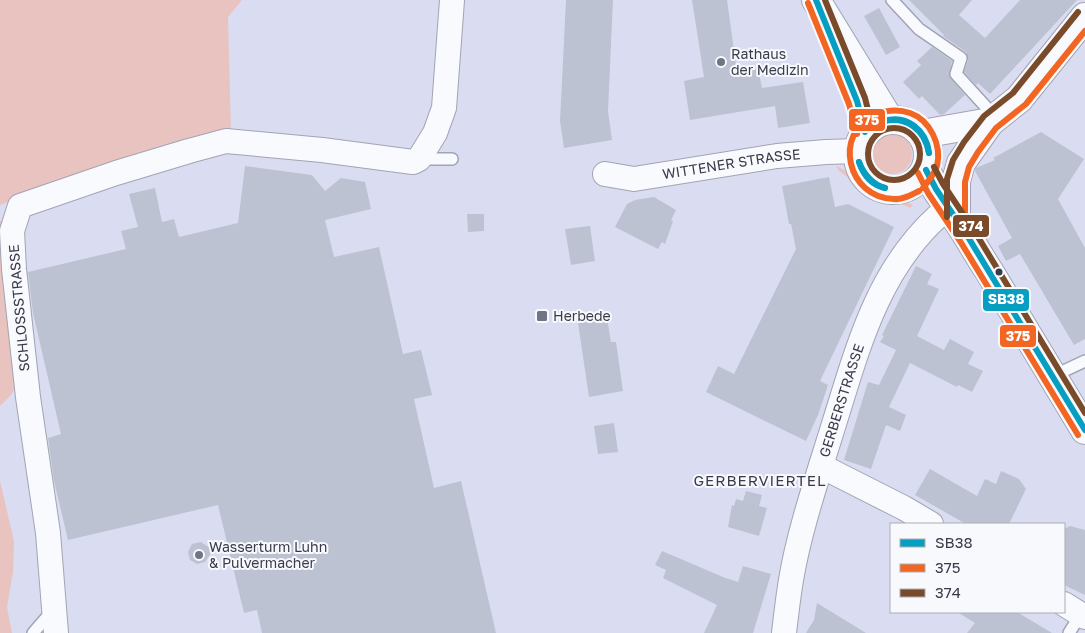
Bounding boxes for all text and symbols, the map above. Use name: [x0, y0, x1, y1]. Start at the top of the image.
place label: Rathaus der Medizin: [731, 45, 809, 78]
marker: Rathaus der Medizin: [715, 56, 727, 68]
line badge: 375: [848, 108, 886, 132]
text: 375: [855, 111, 880, 128]
street label: WITTENER STRASSE: [661, 145, 801, 182]
line badge: 374: [952, 214, 990, 238]
text: 374: [959, 217, 984, 234]
street label: SCHLOSSSTRASSE: [4, 244, 33, 372]
unlabelled marker: [994, 267, 1004, 277]
line badge: SB38: [982, 288, 1030, 312]
text: SB38: [988, 290, 1024, 307]
place label: Herbede: [553, 307, 611, 324]
marker: Herbede: [535, 309, 549, 323]
line badge: 375: [999, 324, 1037, 348]
text: 375: [1006, 327, 1031, 344]
street label: GERBERSTRASSE: [815, 341, 867, 459]
district label: GERBERVIERTEL: [694, 471, 827, 489]
legend: [890, 523, 1065, 613]
text: SB38: [935, 533, 973, 551]
place label: Wasserturm Luhn & Pulvermacher: [209, 538, 327, 571]
marker: Wasserturm Luhn & Pulvermacher: [193, 549, 205, 561]
text: 375: [935, 558, 960, 576]
text: 374: [935, 583, 961, 601]

